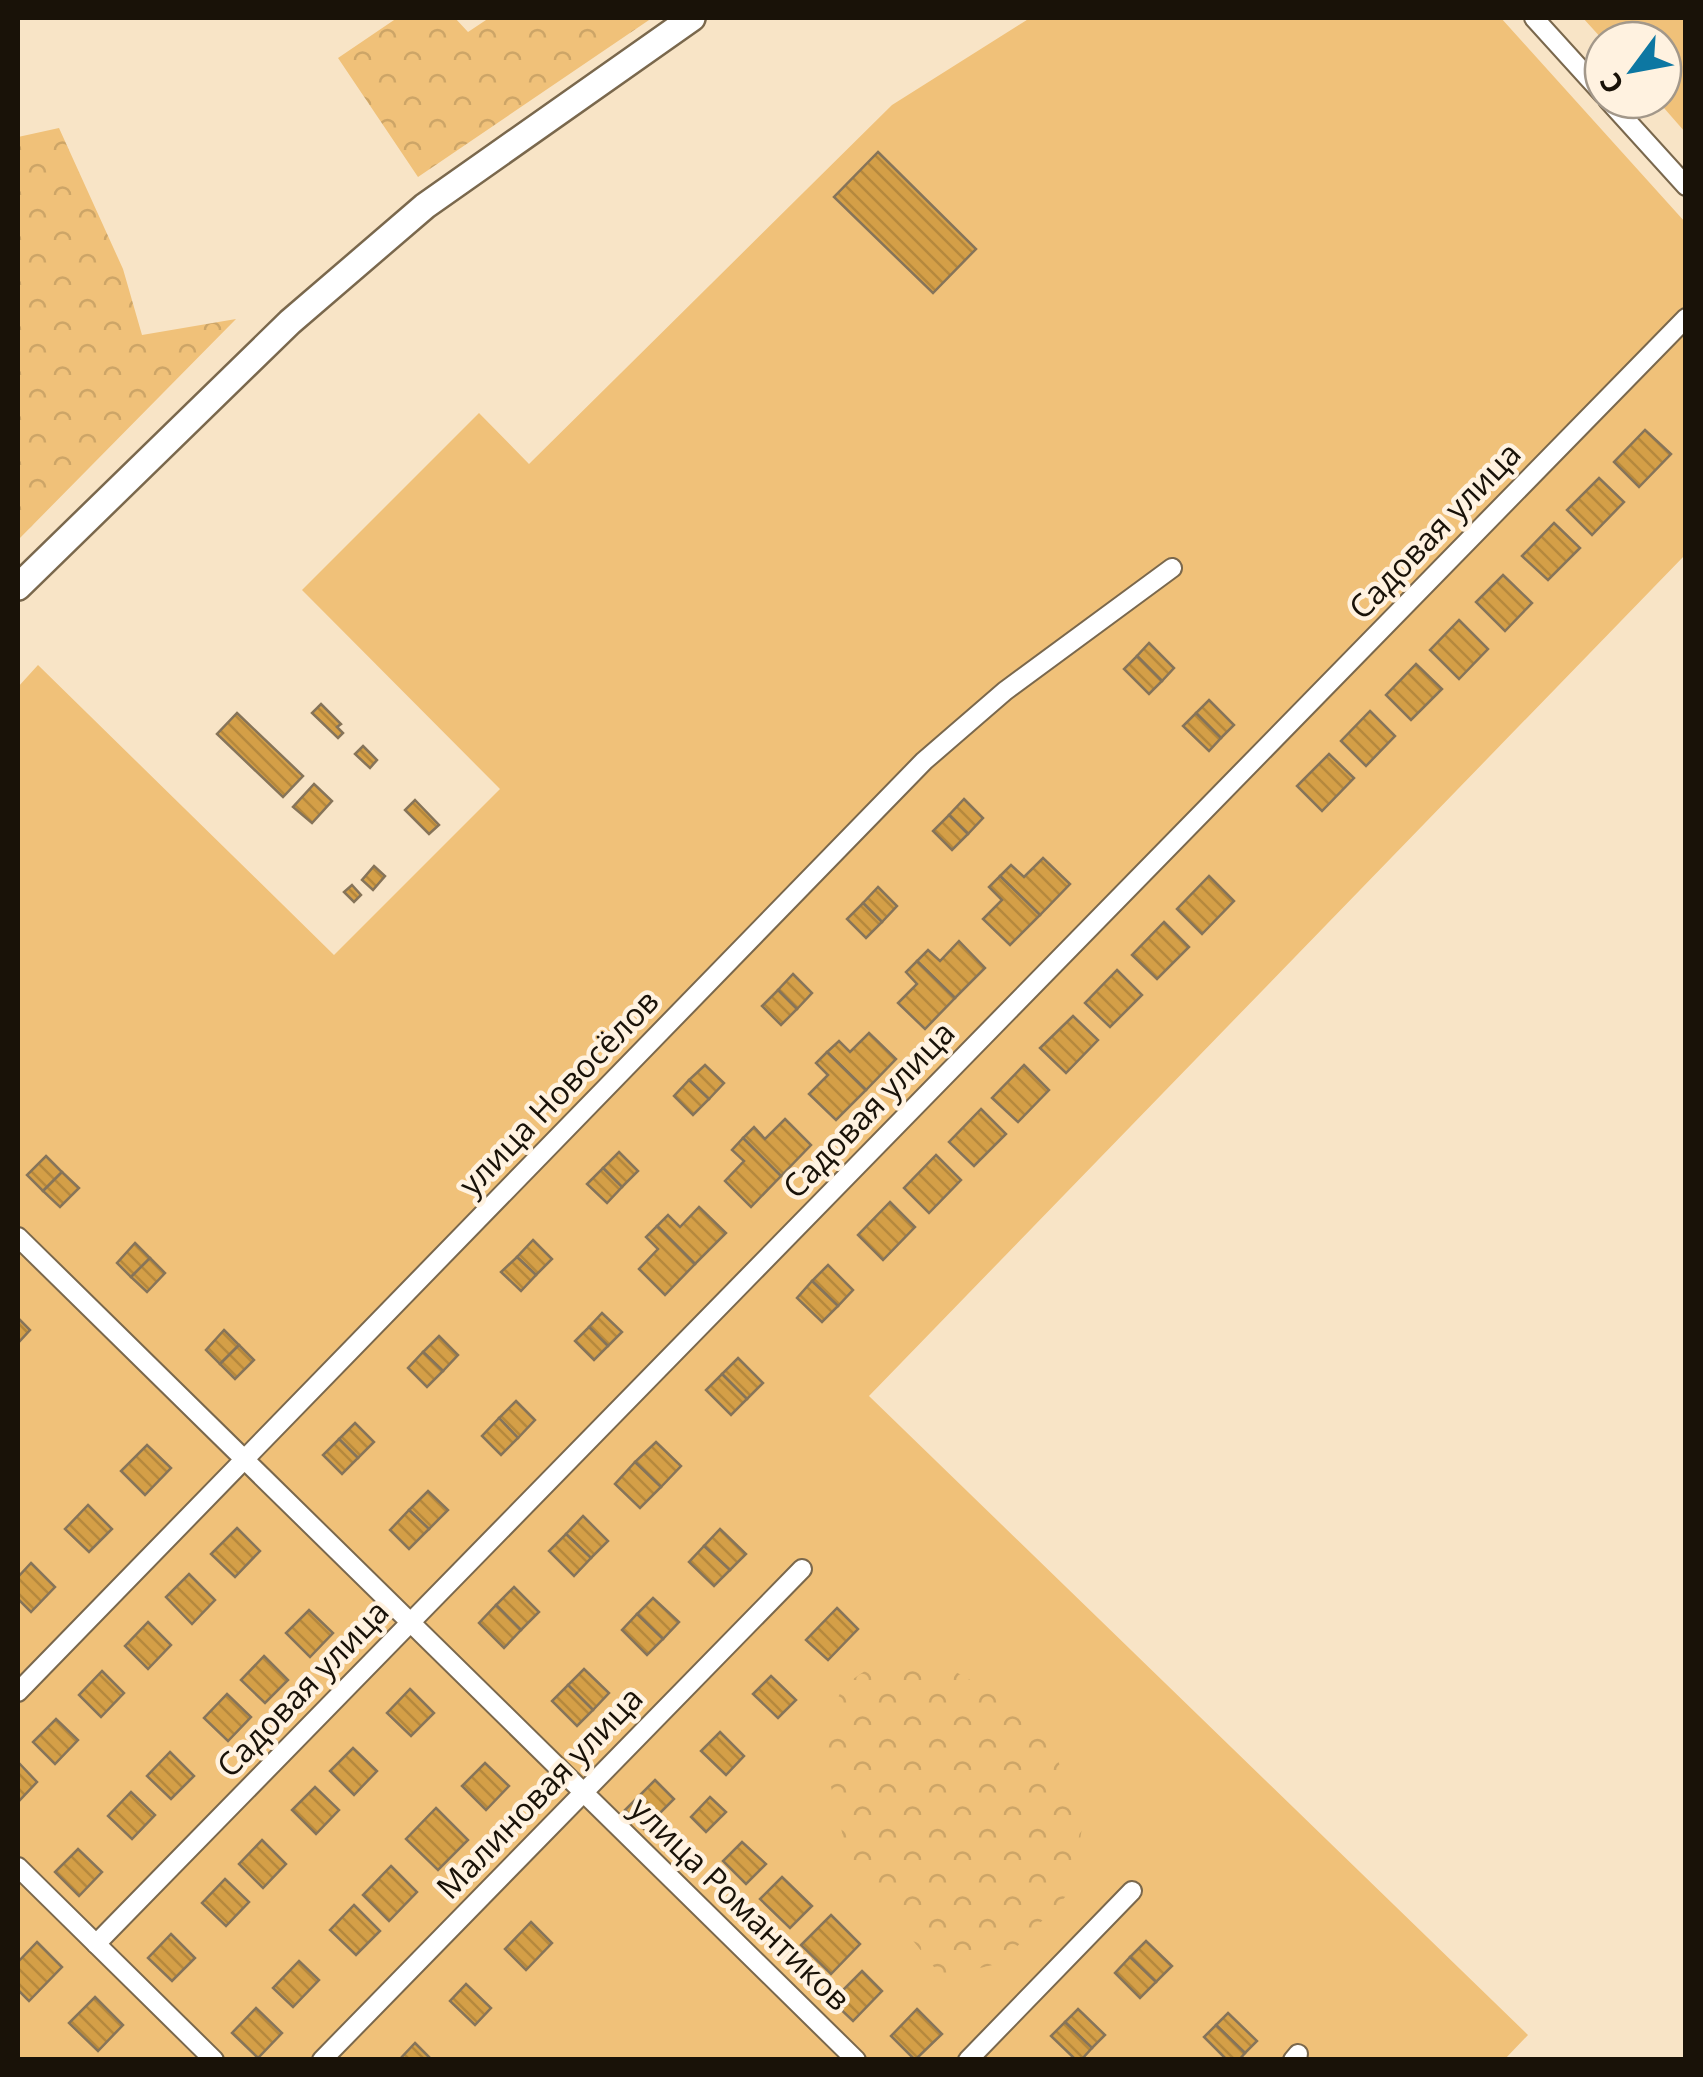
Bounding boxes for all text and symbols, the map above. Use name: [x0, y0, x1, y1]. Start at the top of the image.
north arrow: [1583, 20, 1683, 120]
text: С: [1590, 66, 1632, 101]
street label: Садовая улица: [1338, 432, 1529, 628]
street label: улица Новосёлов: [448, 980, 667, 1204]
street label: Садовая улица: [772, 1011, 963, 1207]
street label: Садовая улица: [206, 1590, 397, 1786]
street label: Малиновая улица: [426, 1677, 651, 1907]
street label: улица Романтиков: [622, 1787, 860, 2019]

